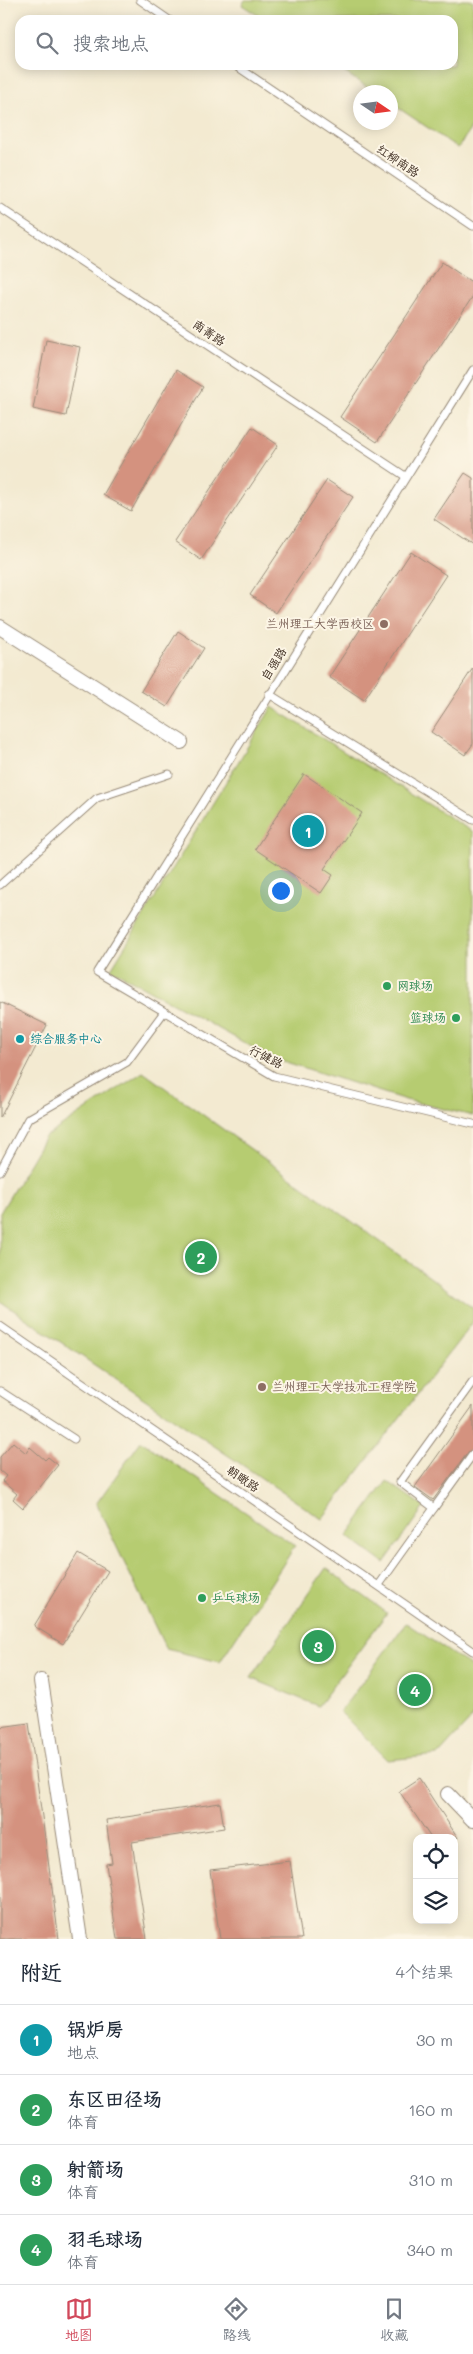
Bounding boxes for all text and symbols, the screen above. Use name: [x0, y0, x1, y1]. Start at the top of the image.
search box: [15, 15, 458, 70]
icon: search: [33, 29, 61, 57]
text: 搜索地点: [73, 30, 149, 55]
north arrow: [353, 85, 398, 130]
street label: 红柳南路: [374, 140, 423, 180]
street label: 南菁路: [190, 315, 229, 349]
place label: 兰州理工大学西校区: [266, 615, 374, 631]
marker: 兰州理工大学西校区: [378, 618, 390, 630]
street label: 自强路: [257, 644, 289, 683]
pin: 1: [292, 812, 324, 850]
your location: [268, 878, 294, 904]
place label: 网球场: [397, 977, 433, 993]
marker: 网球场: [381, 980, 393, 992]
place label: 篮球场: [410, 1009, 446, 1025]
marker: 篮球场: [450, 1012, 462, 1024]
place label: 综合服务中心: [30, 1030, 102, 1046]
marker: 综合服务中心: [14, 1033, 26, 1045]
street label: 行健路: [247, 1041, 286, 1071]
pin: 2: [185, 1238, 217, 1276]
place label: 兰州理工大学技术工程学院: [272, 1378, 416, 1394]
marker: 兰州理工大学技术工程学院: [256, 1381, 268, 1393]
street label: 朝瞰路: [224, 1461, 263, 1495]
place label: 乒乓球场: [212, 1589, 260, 1605]
marker: 乒乓球场: [196, 1592, 208, 1604]
pin: 3: [302, 1627, 334, 1665]
pin: 4: [399, 1671, 431, 1709]
map controls: [413, 1834, 458, 1924]
button: locate: [413, 1834, 458, 1879]
button: layers: [413, 1879, 458, 1924]
text: 附近: [20, 1958, 62, 1985]
text: 4个结果: [396, 1961, 453, 1982]
text: 锅炉房: [67, 2016, 124, 2041]
text: 1: [32, 2029, 40, 2050]
text: 30 m: [416, 2029, 453, 2050]
text: 地点: [67, 2041, 99, 2062]
text: 东区田径场: [67, 2086, 162, 2111]
text: 2: [32, 2099, 40, 2120]
text: 160 m: [408, 2099, 453, 2120]
text: 体育: [67, 2111, 99, 2132]
text: 射箭场: [67, 2156, 124, 2181]
text: 3: [31, 2169, 41, 2190]
text: 310 m: [409, 2169, 453, 2190]
text: 体育: [67, 2181, 99, 2202]
text: 羽毛球场: [67, 2226, 143, 2251]
text: 4: [31, 2239, 41, 2260]
text: 340 m: [406, 2239, 453, 2260]
text: 体育: [67, 2251, 99, 2272]
tab: 地图: [65, 2295, 93, 2344]
tab: 路线: [222, 2295, 250, 2344]
tab: 收藏: [380, 2295, 408, 2344]

